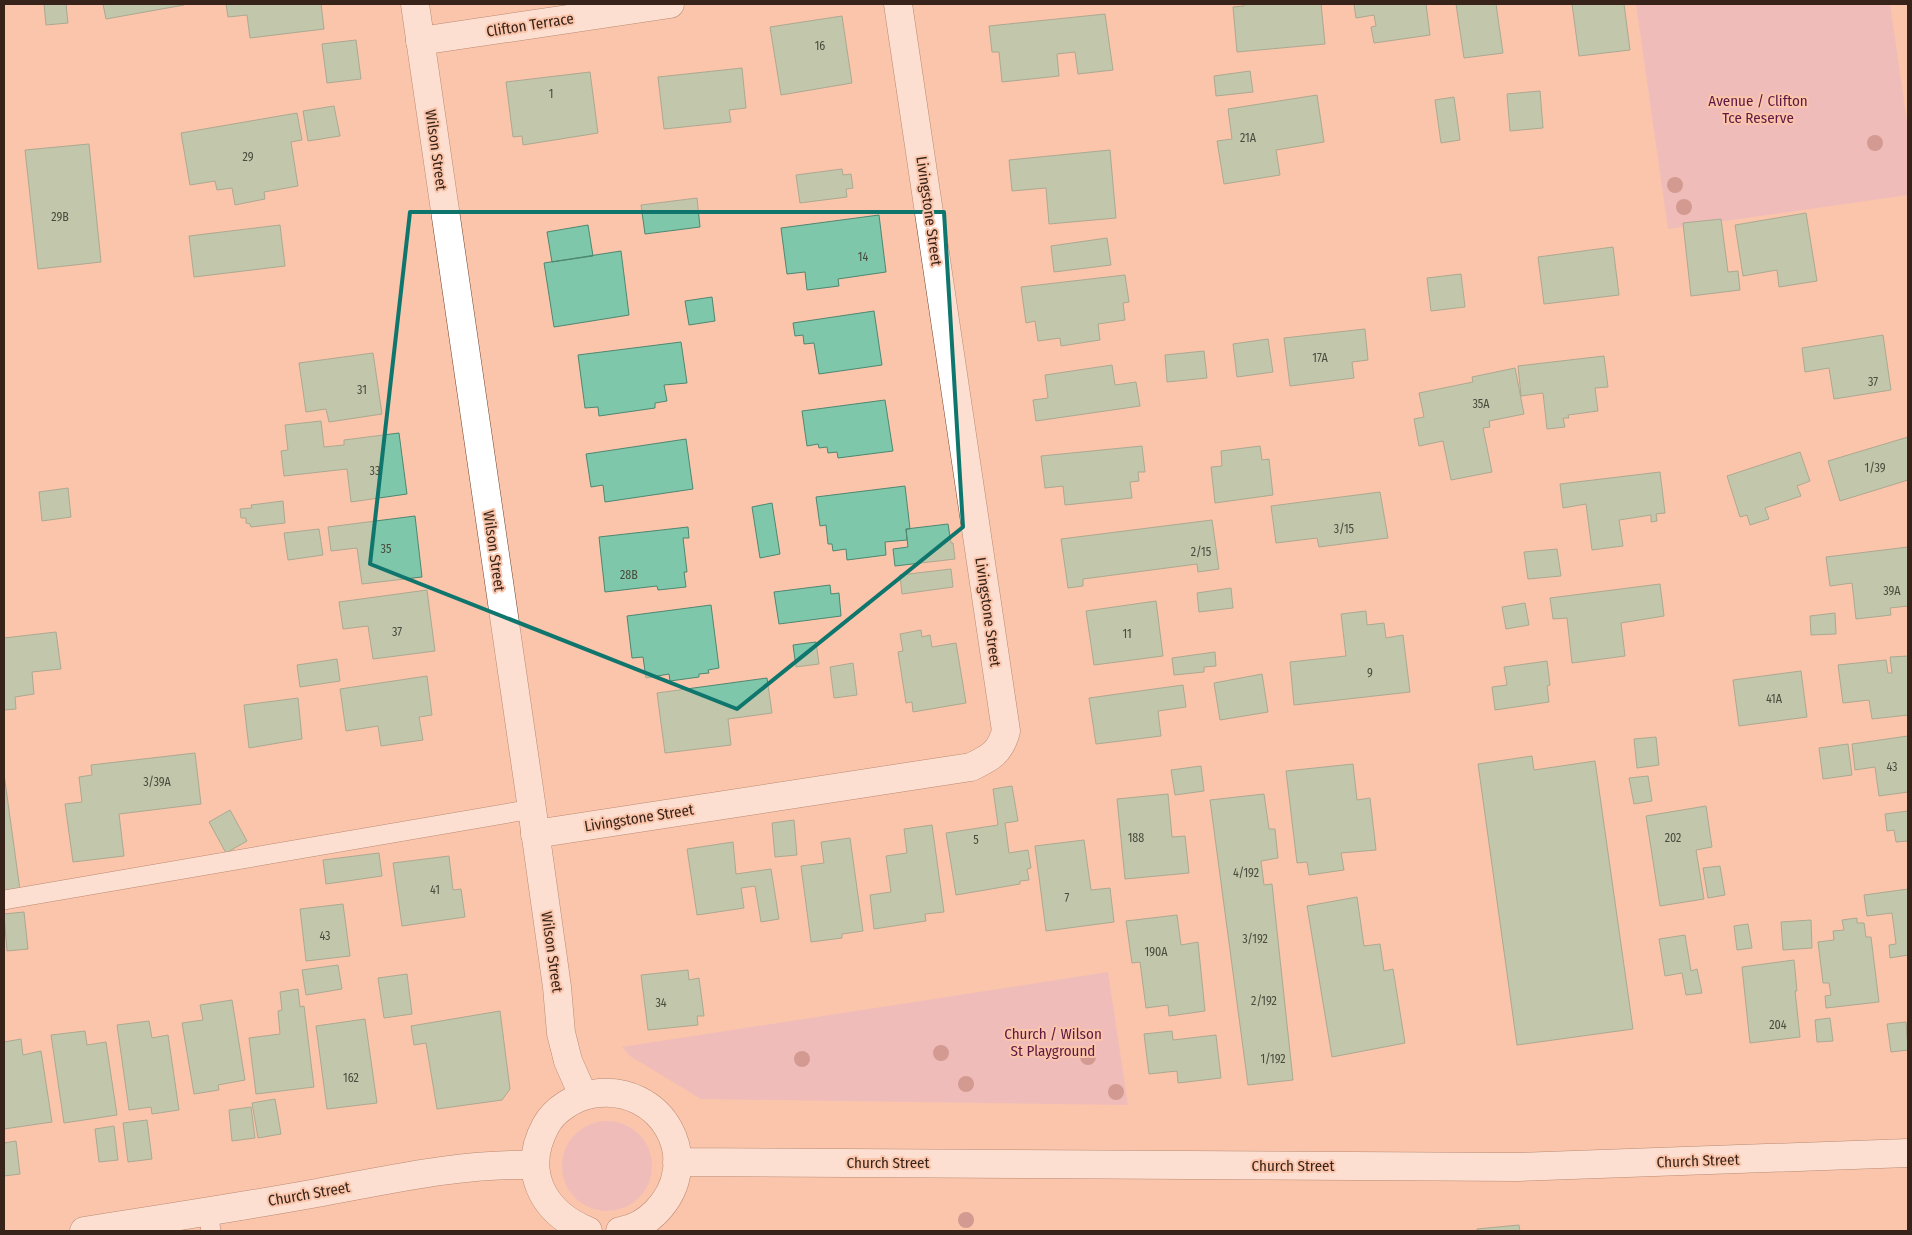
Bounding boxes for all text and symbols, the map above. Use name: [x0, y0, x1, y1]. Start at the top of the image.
street label: Clifton Terrace: [485, 9, 575, 41]
house number: 16: [815, 39, 825, 53]
house number: 1: [549, 87, 553, 101]
park label: Avenue / Clifton Tce Reserve: [1708, 92, 1808, 127]
street label: Wilson Street: [421, 108, 451, 192]
house number: 21A: [1240, 131, 1257, 145]
house number: 29: [242, 150, 254, 164]
street label: Livingstone Street: [912, 155, 946, 267]
house number: 29B: [51, 210, 69, 224]
house number: 14: [858, 250, 868, 264]
house number: 17A: [1312, 351, 1328, 365]
house number: 37: [1868, 375, 1878, 389]
house number: 31: [357, 383, 367, 397]
house number: 35A: [1472, 397, 1490, 411]
house number: 1/39: [1864, 461, 1886, 475]
house number: 33: [370, 464, 380, 478]
street label: Wilson Street: [479, 509, 509, 593]
house number: 3/15: [1334, 522, 1355, 536]
house number: 35: [381, 542, 392, 556]
house number: 2/15: [1191, 545, 1212, 559]
street label: Livingstone Street: [971, 556, 1005, 668]
house number: 28B: [620, 568, 638, 582]
house number: 39A: [1883, 584, 1901, 598]
house number: 37: [392, 625, 402, 639]
house number: 11: [1122, 627, 1132, 641]
house number: 9: [1367, 666, 1373, 680]
house number: 41A: [1766, 692, 1783, 706]
house number: 43: [1886, 760, 1898, 774]
house number: 3/39A: [143, 775, 172, 789]
street label: Livingstone Street: [583, 800, 695, 836]
house number: 188: [1128, 831, 1144, 845]
house number: 202: [1665, 831, 1681, 845]
house number: 5: [973, 833, 979, 847]
house number: 4/192: [1233, 866, 1259, 880]
house number: 41: [430, 883, 440, 897]
house number: 7: [1065, 891, 1070, 905]
street label: Wilson Street: [537, 910, 567, 994]
house number: 43: [319, 929, 331, 943]
house number: 3/192: [1242, 932, 1268, 946]
house number: 190A: [1144, 945, 1168, 959]
house number: 2/192: [1251, 994, 1277, 1008]
house number: 34: [655, 996, 667, 1010]
house number: 204: [1769, 1018, 1787, 1032]
park label: Church / Wilson St Playground: [1004, 1025, 1102, 1060]
house number: 1/192: [1260, 1052, 1286, 1066]
house number: 162: [343, 1071, 359, 1085]
street label: Church Street: [1656, 1151, 1740, 1171]
street label: Church Street: [847, 1154, 929, 1172]
street label: Church Street: [1252, 1157, 1334, 1175]
street label: Church Street: [267, 1178, 351, 1210]

